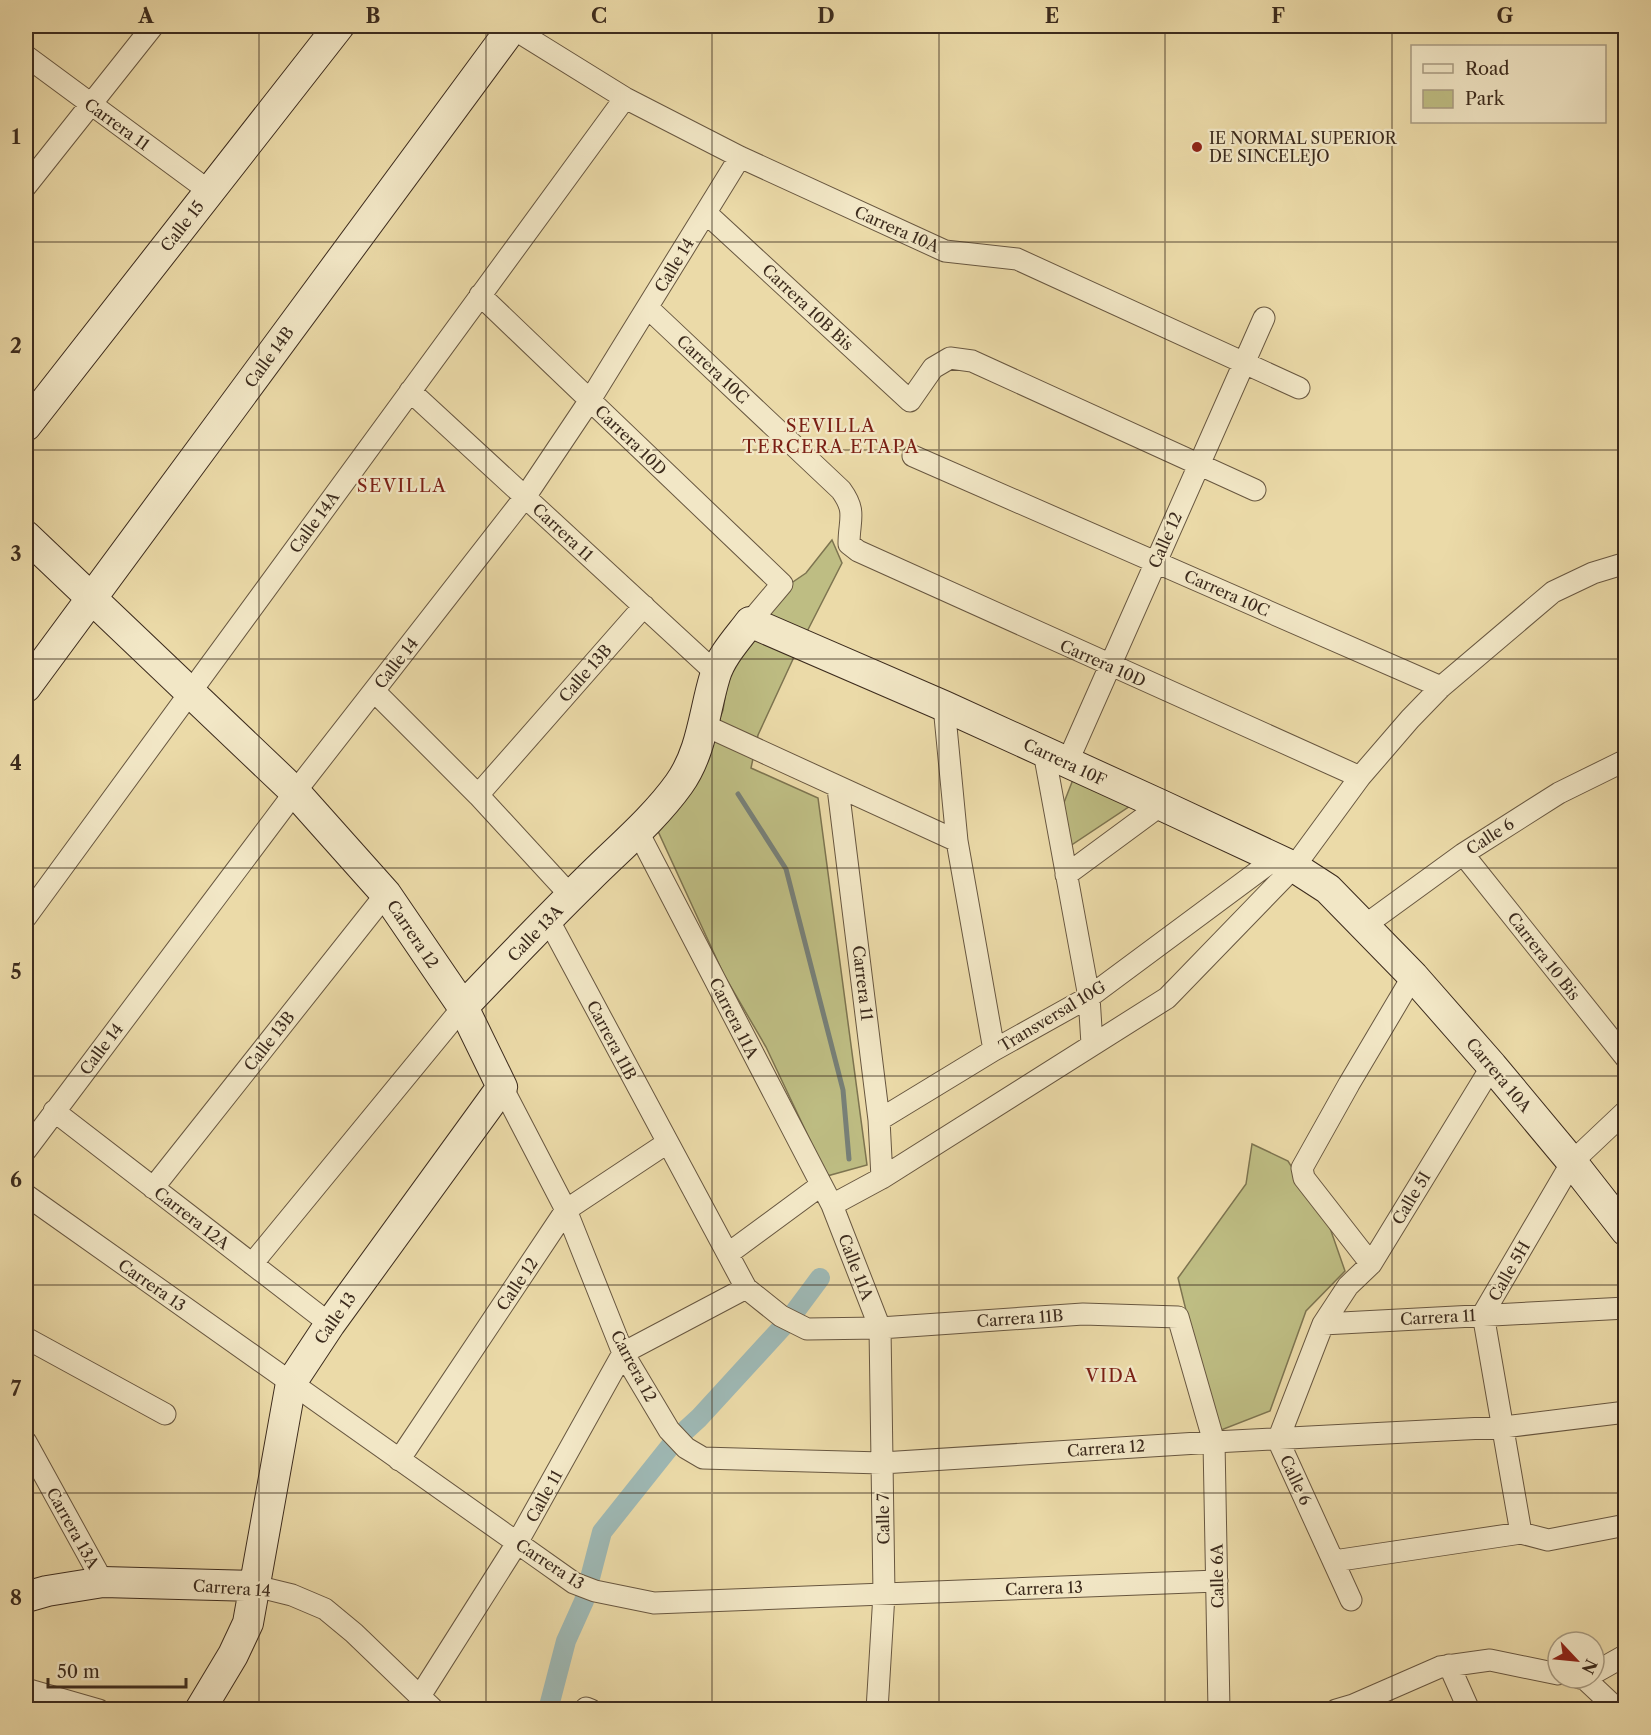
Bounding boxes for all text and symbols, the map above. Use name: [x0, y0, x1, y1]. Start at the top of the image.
text: A: [137, 4, 154, 28]
text: B: [366, 4, 381, 28]
text: C: [591, 4, 607, 28]
text: D: [817, 4, 835, 28]
text: E: [1045, 4, 1059, 28]
text: F: [1271, 4, 1285, 28]
text: G: [1497, 4, 1514, 28]
legend: [1411, 45, 1606, 123]
text: Road: [1465, 58, 1510, 80]
text: Park: [1465, 88, 1506, 110]
street label: Carrera 11: [81, 94, 154, 154]
text: 1: [12, 125, 21, 149]
place label: IE NORMAL SUPERIOR DE SINCELEJO: [1209, 128, 1398, 166]
marker: IE NORMAL SUPERIOR DE SINCELEJO: [1190, 140, 1204, 154]
street label: Calle 15: [156, 197, 208, 255]
street label: Carrera 10A: [852, 201, 944, 257]
street label: Calle 14: [650, 234, 698, 296]
street label: Carrera 10B Bis: [758, 260, 858, 354]
street label: Calle 14B: [240, 323, 298, 391]
street label: Carrera 10C: [673, 331, 753, 407]
text: 2: [10, 334, 22, 358]
street label: Carrera 10D: [591, 401, 671, 479]
district label: SEVILLA TERCERA ETAPA: [742, 415, 920, 458]
district label: SEVILLA: [357, 475, 447, 497]
street label: Calle 14A: [285, 486, 344, 557]
street label: Carrera 11: [529, 499, 598, 565]
street label: Calle 12: [1144, 509, 1186, 571]
text: 3: [10, 542, 22, 566]
street label: Carrera 10C: [1181, 565, 1273, 621]
street label: Calle 14: [370, 633, 422, 693]
street label: Carrera 10D: [1057, 635, 1149, 691]
street label: Calle 13B: [554, 640, 616, 706]
street label: Carrera 10F: [1020, 734, 1110, 790]
text: 4: [10, 751, 22, 775]
street label: Calle 6: [1462, 813, 1518, 859]
street label: Carrera 12: [383, 896, 443, 972]
street label: Calle 13A: [503, 900, 568, 965]
street label: Carrera 10 Bis: [1503, 908, 1585, 1004]
street label: Carrera 11: [848, 944, 878, 1022]
text: 5: [10, 960, 22, 984]
street label: Carrera 11A: [705, 974, 763, 1063]
street label: Transversal 10G: [995, 976, 1109, 1056]
street label: Carrera 11B: [583, 997, 641, 1083]
street label: Calle 13B: [240, 1007, 298, 1075]
street label: Calle 14: [75, 1019, 127, 1079]
street label: Carrera 10A: [1462, 1034, 1537, 1117]
text: 6: [10, 1168, 22, 1192]
street label: Calle 5I: [1387, 1168, 1435, 1228]
street label: Carrera 12A: [150, 1182, 234, 1254]
street label: Calle 11A: [834, 1231, 878, 1304]
street label: Calle 5H: [1484, 1237, 1534, 1305]
street label: Calle 12: [492, 1254, 542, 1314]
street label: Carrera 13: [114, 1255, 190, 1315]
street label: Calle 13: [310, 1288, 360, 1348]
street label: Carrera 11B: [976, 1305, 1064, 1331]
street label: Carrera 11: [1400, 1305, 1477, 1329]
street label: Carrera 12: [607, 1327, 661, 1405]
district label: VIDA: [1084, 1365, 1139, 1387]
text: 7: [11, 1377, 22, 1401]
street label: Carrera 12: [1066, 1435, 1146, 1461]
street label: Calle 6: [1276, 1452, 1316, 1508]
street label: Calle 11: [521, 1466, 567, 1526]
street label: Carrera 13A: [43, 1484, 104, 1573]
street label: Calle 7: [873, 1493, 893, 1545]
street label: Carrera 13: [512, 1534, 588, 1594]
street label: Calle 6A: [1206, 1542, 1228, 1609]
street label: Carrera 14: [192, 1575, 272, 1601]
street label: Carrera 13: [1005, 1577, 1083, 1599]
text: 8: [10, 1586, 22, 1610]
north arrow: [1546, 1630, 1606, 1690]
scale bar: [48, 1651, 186, 1689]
text: N: [1577, 1656, 1602, 1677]
text: 50 m: [57, 1661, 100, 1683]

